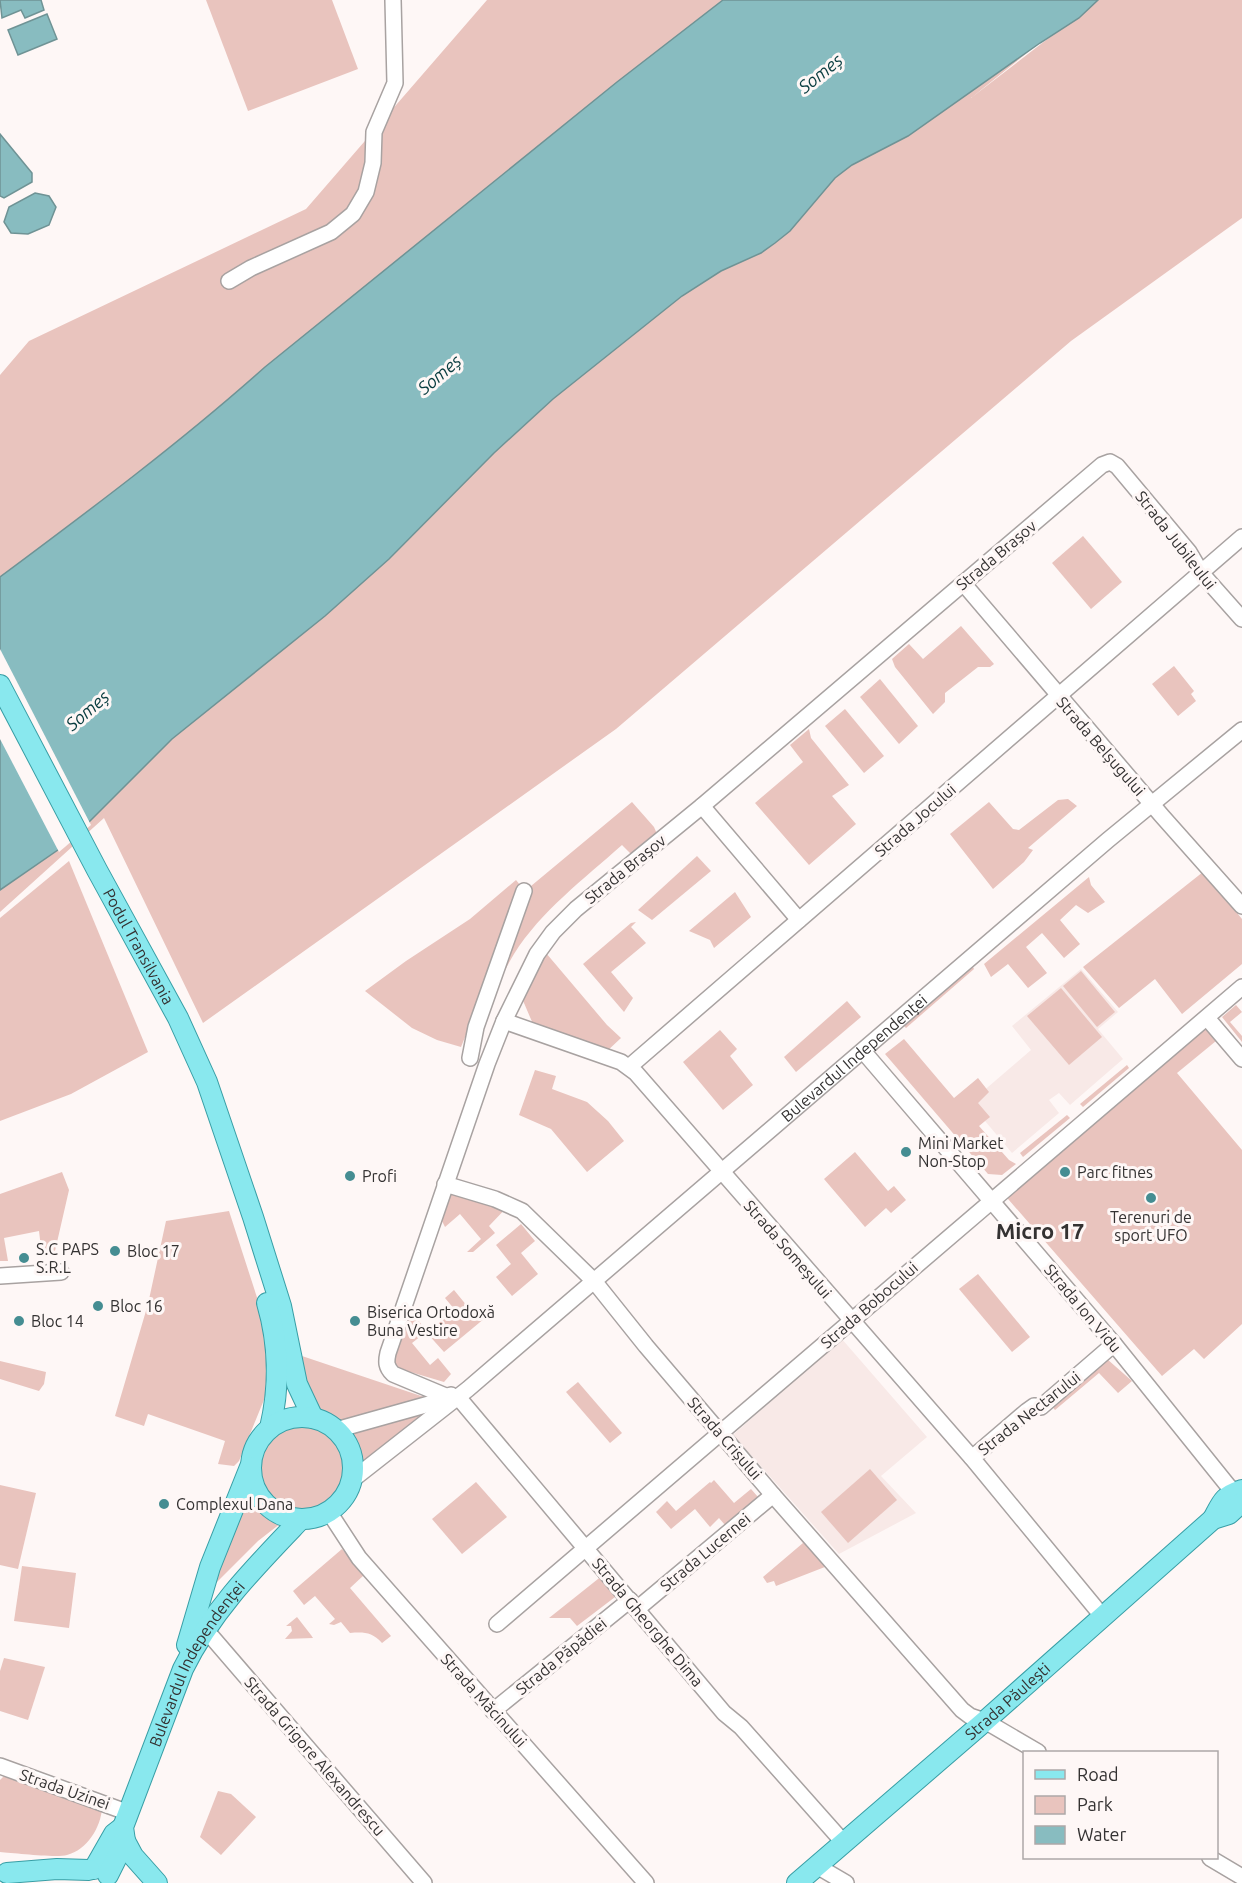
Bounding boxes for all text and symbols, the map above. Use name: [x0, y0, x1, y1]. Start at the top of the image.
water label: Someș: [793, 49, 846, 97]
water label: Someș: [412, 350, 465, 399]
street label: Strada Jubileului: [1132, 487, 1220, 593]
street label: Strada Brașov: [952, 516, 1040, 594]
water label: Someș: [61, 686, 113, 735]
street label: Strada Belșugului: [1053, 693, 1149, 799]
street label: Strada Jocului: [871, 780, 959, 860]
street label: Strada Brașov: [581, 831, 669, 907]
street label: Podul Transilvania: [100, 885, 178, 1007]
street label: Bulevardul Independenței: [778, 990, 930, 1125]
place label: Mini Market Non-Stop: [918, 1134, 1004, 1170]
marker: Mini Market Non-Stop: [899, 1145, 913, 1159]
place label: Parc fitnes: [1077, 1163, 1153, 1181]
marker: Parc fitnes: [1058, 1165, 1072, 1179]
place label: Profi: [362, 1167, 397, 1185]
marker: Profi: [343, 1169, 357, 1183]
marker: Terenuri de sport UFO: [1144, 1191, 1158, 1205]
street label: Strada Someșului: [741, 1196, 835, 1302]
place label: Terenuri de sport UFO: [1110, 1208, 1192, 1244]
district label: Micro 17: [996, 1218, 1084, 1243]
place label: S.C PAPS S.R.L: [36, 1240, 99, 1276]
place label: Bloc 17: [127, 1242, 180, 1260]
marker: Bloc 17: [108, 1244, 122, 1258]
marker: S.C PAPS S.R.L: [17, 1251, 31, 1265]
street label: Strada Bobocului: [817, 1258, 921, 1352]
street label: Strada Ion Vidu: [1041, 1260, 1125, 1356]
place label: Bloc 16: [110, 1297, 163, 1315]
marker: Bloc 16: [91, 1299, 105, 1313]
place label: Biserica Ortodoxă Buna Vestire: [367, 1303, 495, 1339]
place label: Bloc 14: [31, 1312, 84, 1330]
marker: Bloc 14: [12, 1314, 26, 1328]
marker: Biserica Ortodoxă Buna Vestire: [348, 1314, 362, 1328]
street label: Strada Nectarului: [974, 1367, 1084, 1459]
street label: Strada Crișului: [684, 1393, 766, 1483]
place label: Complexul Dana: [176, 1495, 293, 1513]
marker: Complexul Dana: [157, 1497, 171, 1511]
street label: Strada Lucernei: [656, 1509, 754, 1595]
street label: Strada Gheorghe Dima: [589, 1554, 707, 1690]
street label: Bulevardul Independenței: [145, 1578, 248, 1749]
street label: Strada Păpădiei: [512, 1614, 610, 1698]
street label: Strada Măcinului: [437, 1650, 531, 1750]
street label: Strada Păulești: [961, 1659, 1053, 1743]
street label: Strada Grigore Alexandrescu: [241, 1673, 389, 1839]
legend: [1023, 1751, 1218, 1859]
text: Road: [1077, 1764, 1119, 1784]
street label: Strada Uzinei: [18, 1765, 112, 1813]
text: Park: [1077, 1794, 1113, 1814]
text: Water: [1077, 1824, 1127, 1844]

